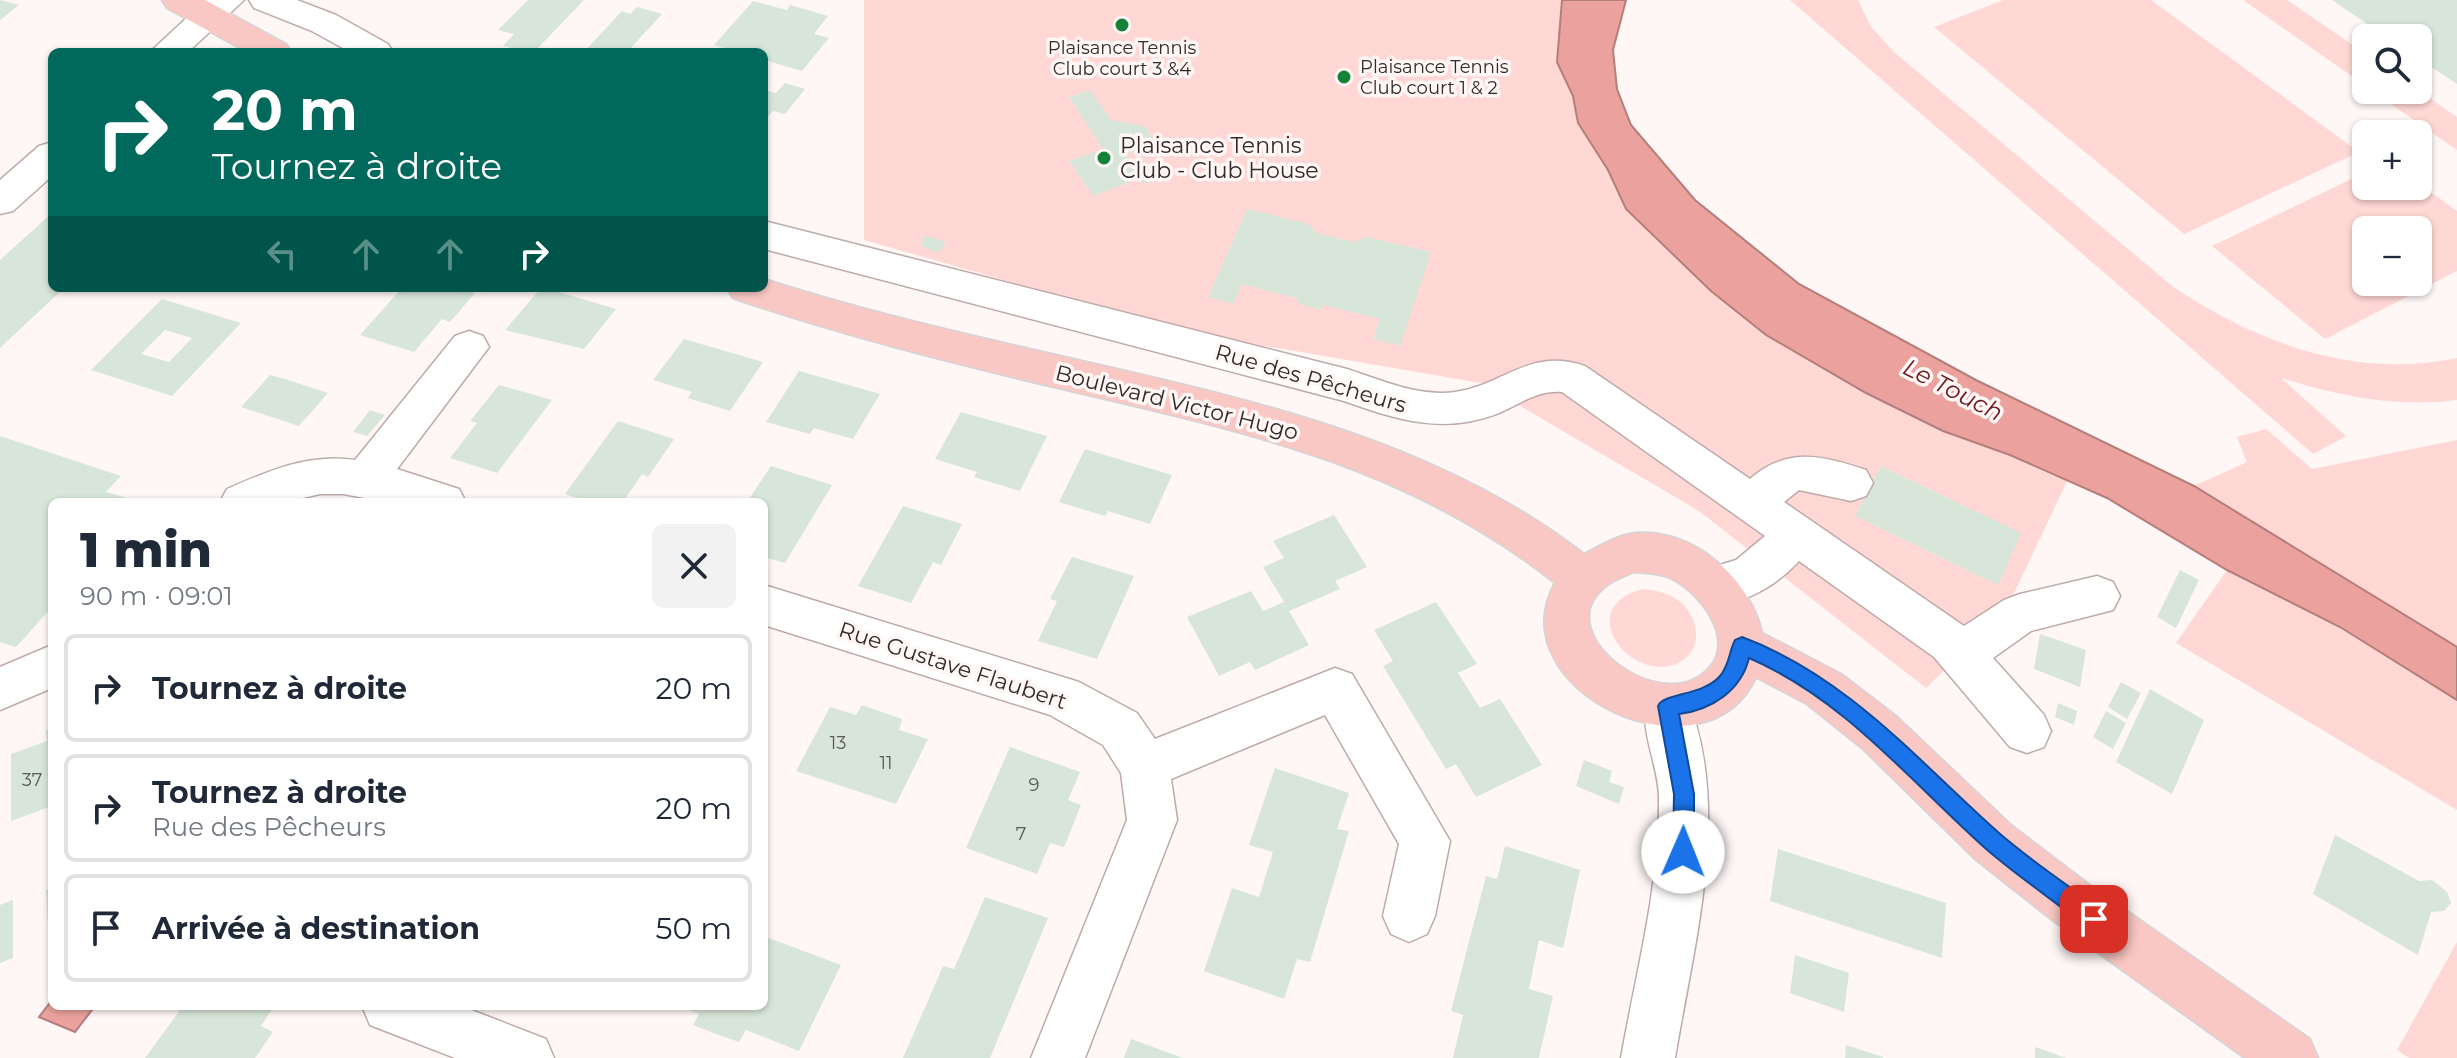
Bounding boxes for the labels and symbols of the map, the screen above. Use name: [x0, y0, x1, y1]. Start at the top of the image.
marker: Plaisance Tennis Club court 3 &4: [1113, 16, 1131, 34]
place label: Plaisance Tennis Club court 3 &4: [1048, 37, 1196, 80]
place label: Plaisance Tennis Club court 1 & 2: [1360, 56, 1509, 99]
marker: Plaisance Tennis Club court 1 & 2: [1335, 68, 1353, 86]
place label: Plaisance Tennis Club - Club House: [1120, 132, 1319, 184]
marker: Plaisance Tennis Club - Club House: [1095, 149, 1113, 167]
street label: Rue des Pêcheurs: [1212, 338, 1410, 419]
water label: Le Touch: [1899, 352, 2008, 427]
street label: Boulevard Victor Hugo: [1052, 359, 1301, 446]
street label: Rue Gustave Flaubert: [835, 616, 1070, 715]
house number: 13: [830, 732, 846, 754]
house number: 11: [880, 752, 893, 774]
house number: 37: [22, 769, 42, 791]
house number: 9: [1029, 774, 1040, 796]
position arrow: [1641, 810, 1725, 894]
house number: 7: [1016, 823, 1026, 845]
pin: [2060, 885, 2128, 953]

